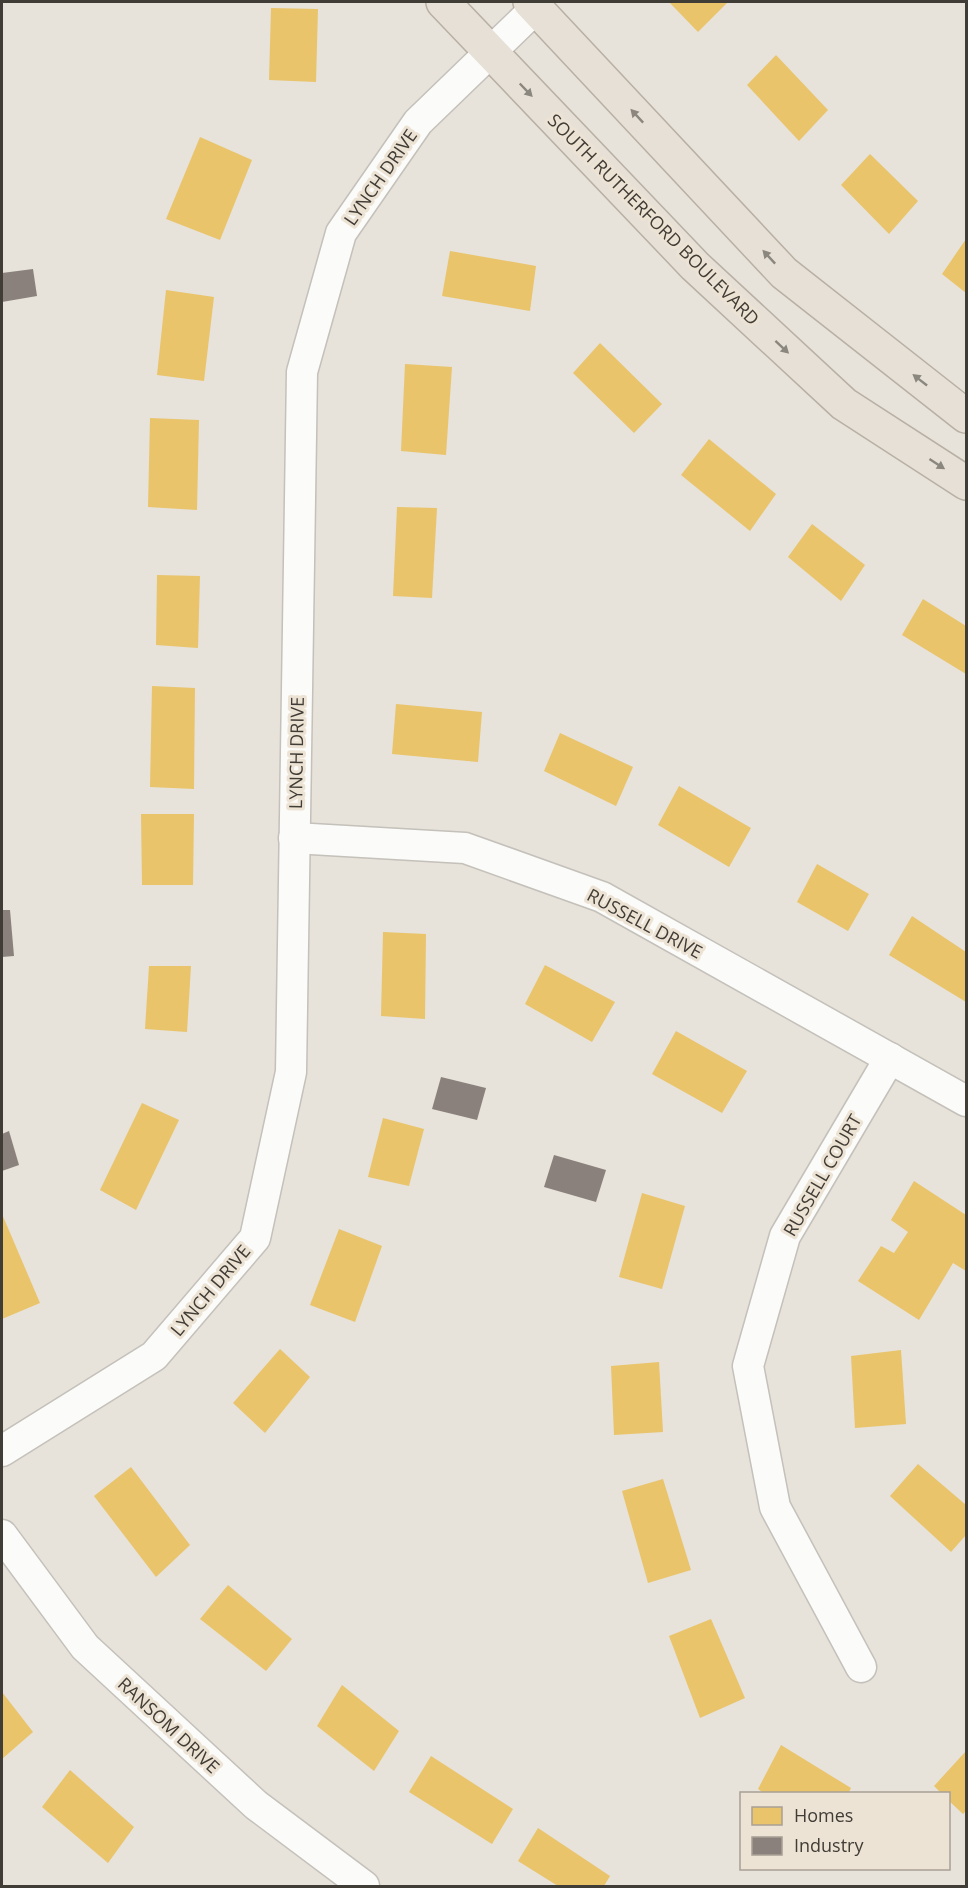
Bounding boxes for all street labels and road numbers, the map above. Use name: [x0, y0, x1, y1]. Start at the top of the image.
street label: SOUTH RUTHERFORD BOULEVARD: [543, 108, 765, 330]
street label: LYNCH DRIVE: [338, 124, 422, 230]
street label: LYNCH DRIVE: [283, 697, 309, 809]
street label: RUSSELL DRIVE: [583, 883, 707, 963]
street label: RUSSELL COURT: [777, 1110, 867, 1240]
street label: LYNCH DRIVE: [165, 1239, 255, 1341]
street label: RANSOM DRIVE: [113, 1672, 225, 1778]

